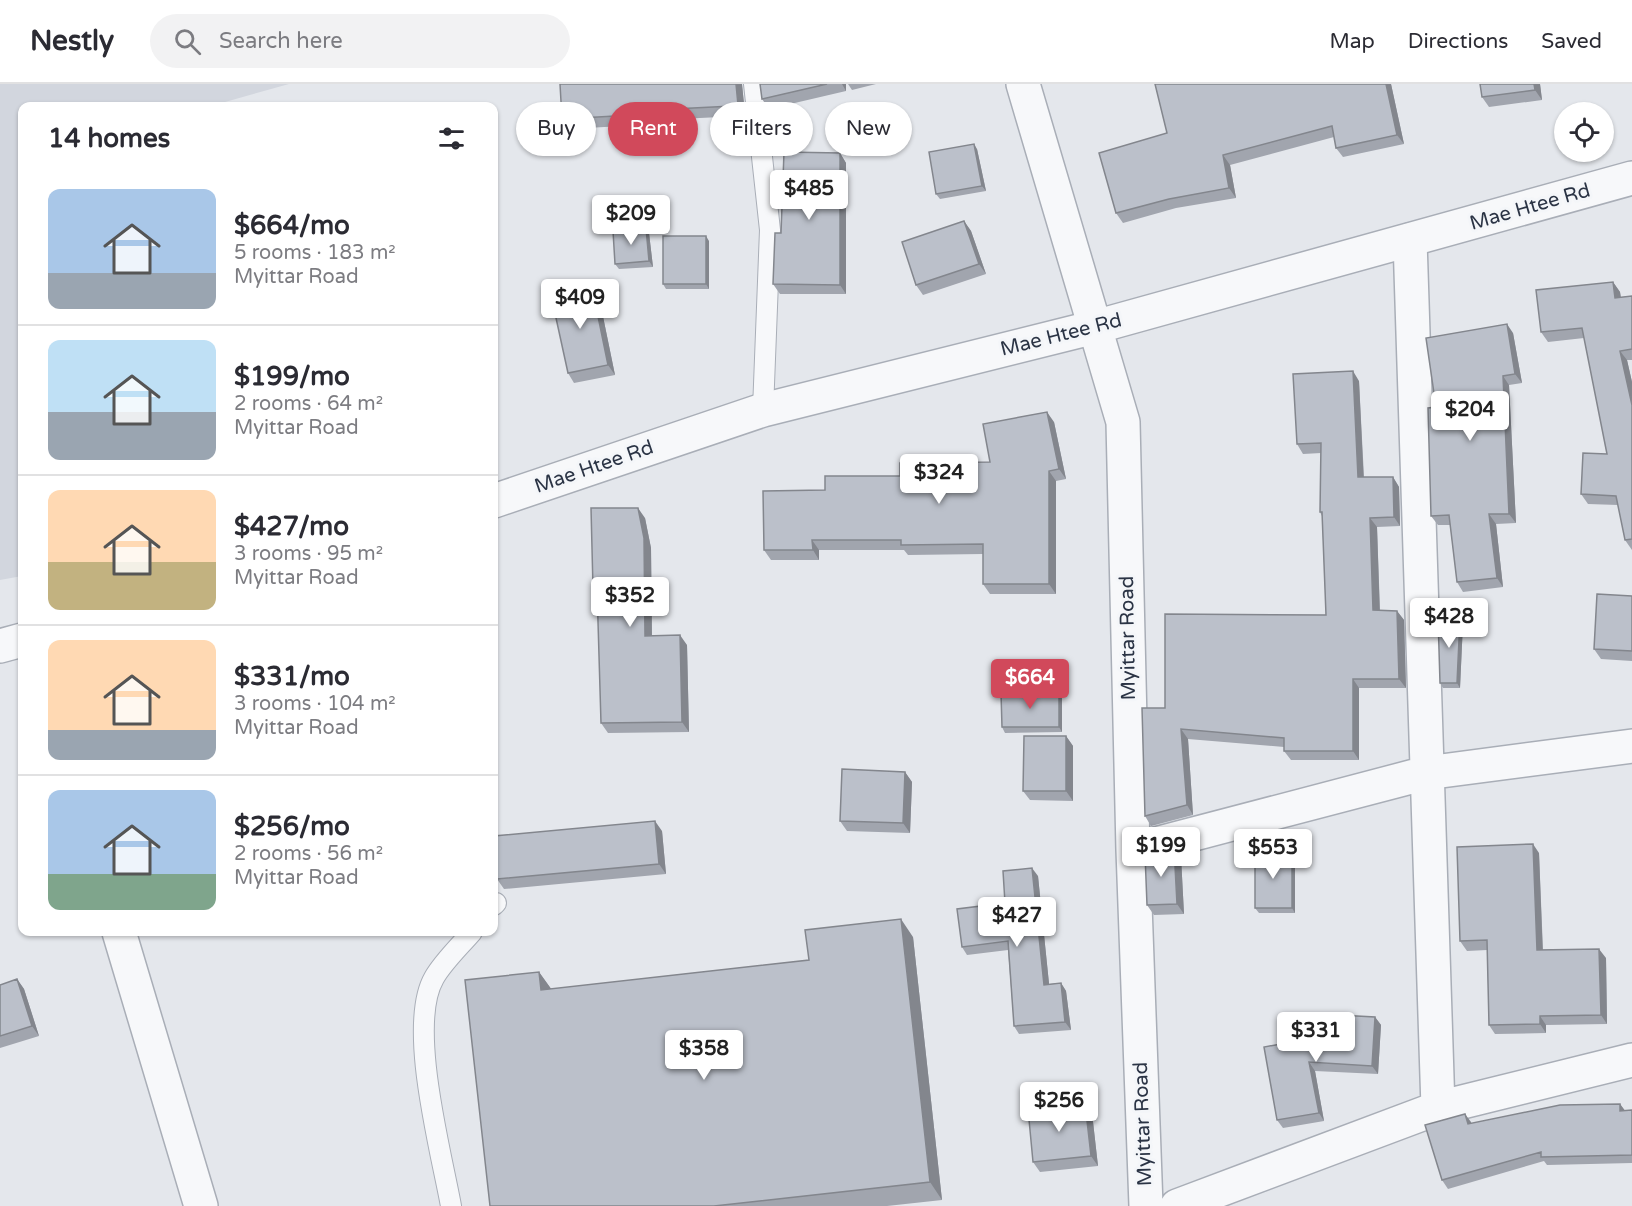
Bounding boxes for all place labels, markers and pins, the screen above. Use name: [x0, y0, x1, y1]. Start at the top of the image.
pin: $485: [773, 170, 845, 221]
pin: $209: [595, 195, 667, 246]
pin: $409: [544, 279, 616, 330]
pin: $204: [1434, 391, 1506, 442]
pin: $324: [903, 454, 975, 505]
pin: $352: [594, 577, 666, 628]
pin: $428: [1413, 598, 1485, 649]
pin: $664: [994, 659, 1066, 710]
pin: $199: [1125, 827, 1197, 878]
pin: $553: [1237, 829, 1309, 880]
pin: $427: [981, 897, 1053, 948]
pin: $331: [1280, 1012, 1352, 1063]
pin: $358: [668, 1030, 740, 1081]
pin: $256: [1023, 1082, 1095, 1133]

